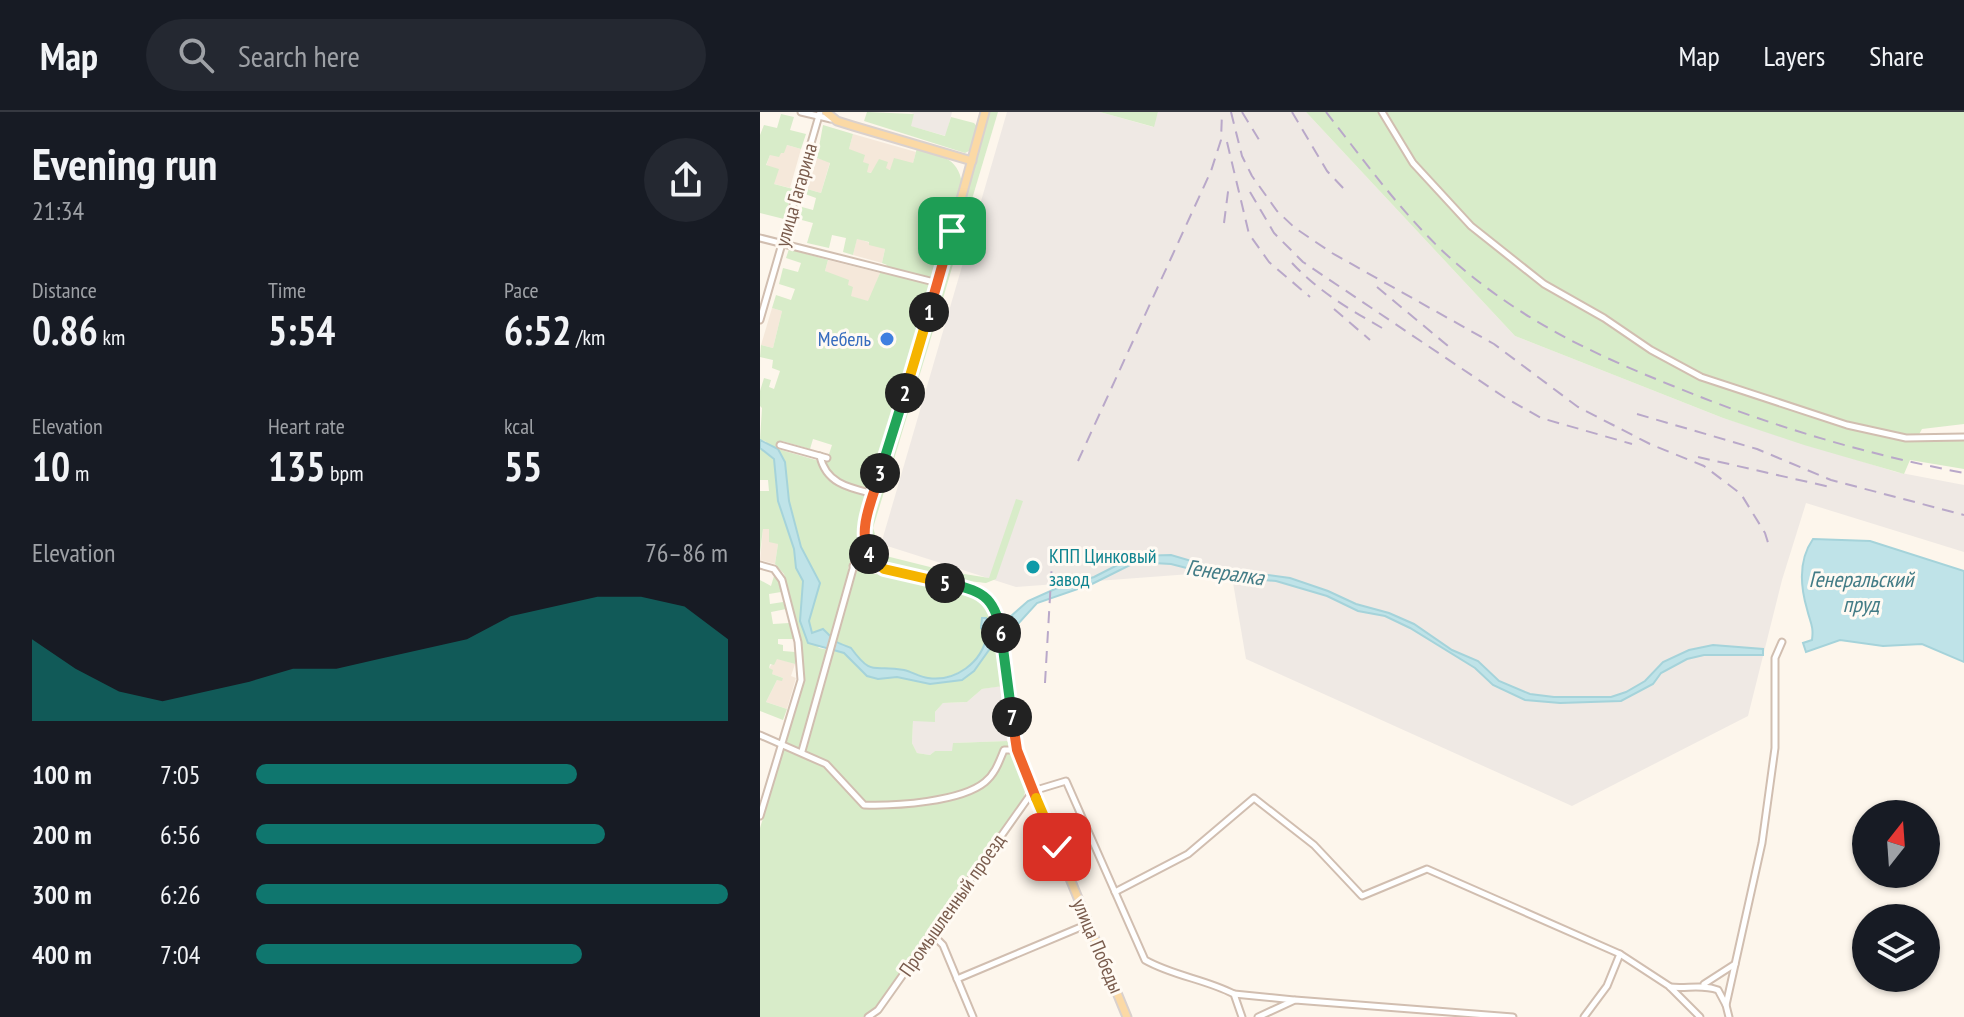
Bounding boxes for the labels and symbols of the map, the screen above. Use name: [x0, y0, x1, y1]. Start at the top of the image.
street label: улица Гагарина: [769, 140, 823, 250]
pin: [918, 197, 986, 265]
pin: 1: [909, 292, 949, 332]
place label: Мебель: [818, 326, 871, 352]
marker: Мебель: [878, 330, 896, 348]
pin: 2: [885, 373, 925, 413]
pin: 3: [860, 453, 900, 493]
pin: 4: [849, 534, 889, 574]
place label: КПП Цинковый завод: [1049, 543, 1156, 592]
water label: Генералка: [1184, 553, 1267, 591]
marker: КПП Цинковый завод: [1024, 558, 1042, 576]
pin: 5: [925, 563, 965, 603]
water label: Генеральский пруд: [1809, 565, 1916, 618]
pin: 6: [981, 613, 1021, 653]
pin: 7: [992, 697, 1032, 737]
north arrow: [1852, 800, 1940, 888]
pin: [1023, 813, 1091, 881]
street label: Промышленный проезд: [893, 828, 1011, 981]
street label: улица Победы: [1066, 895, 1130, 997]

